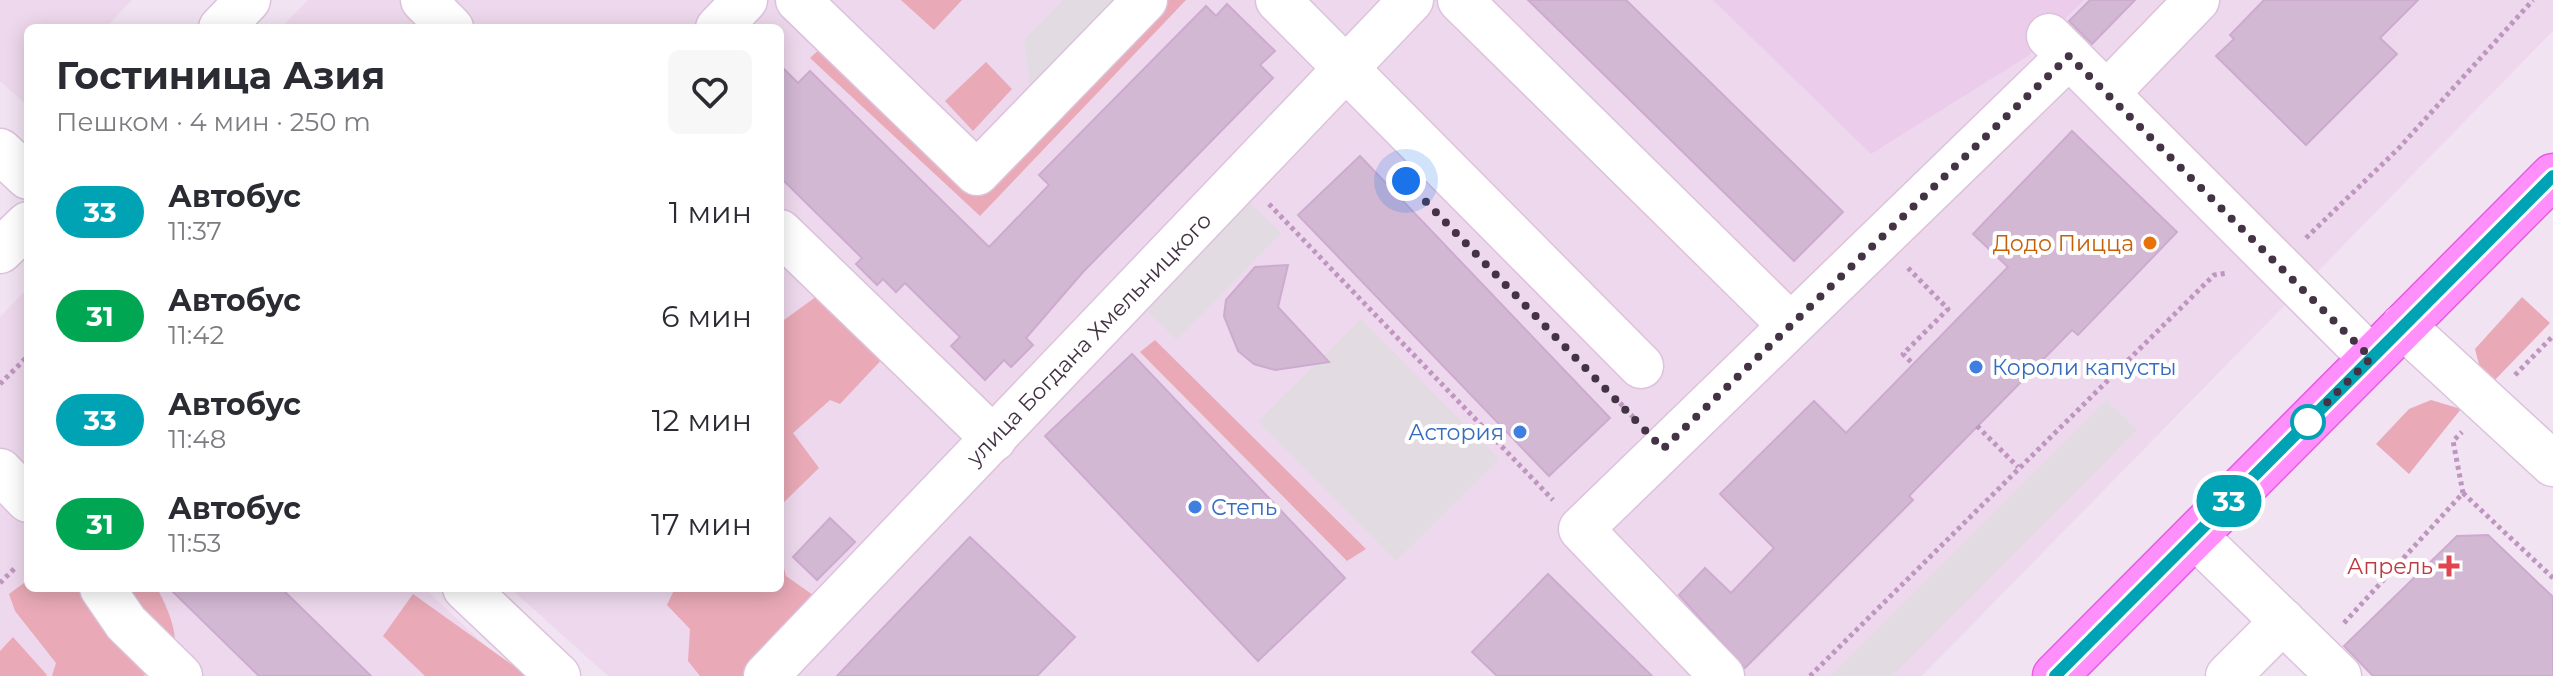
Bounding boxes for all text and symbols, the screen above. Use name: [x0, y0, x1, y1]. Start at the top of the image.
button: heart: [668, 50, 752, 134]
text: Гостиница Азия: [56, 52, 385, 99]
text: Пешком · 4 мин · 250 m: [56, 106, 371, 138]
your location: [1386, 161, 1426, 201]
text: Автобус: [168, 178, 301, 215]
text: 1 мин: [669, 194, 752, 231]
text: 33: [83, 195, 117, 229]
street label: улица Богдана Хмельницкого: [960, 207, 1217, 472]
text: 11:37: [168, 215, 222, 247]
place label: Додо Пицца: [1993, 230, 2134, 257]
marker: Додо Пицца: [2141, 234, 2159, 252]
text: Автобус: [168, 282, 301, 319]
text: 6 мин: [661, 298, 752, 335]
text: 31: [86, 299, 114, 333]
text: 11:42: [168, 319, 224, 351]
place label: Короли капусты: [1992, 354, 2177, 381]
marker: Короли капусты: [1967, 358, 1985, 376]
text: Автобус: [168, 386, 301, 423]
text: 12 мин: [652, 402, 752, 439]
text: 33: [83, 403, 117, 437]
unlabelled marker: [2291, 405, 2325, 439]
place label: Астория: [1408, 419, 1504, 446]
text: 11:48: [168, 423, 226, 455]
marker: Астория: [1511, 423, 1529, 441]
line badge: 33: [2193, 475, 2265, 527]
text: 33: [2212, 484, 2246, 518]
text: Автобус: [168, 490, 301, 527]
place label: Степь: [1211, 494, 1277, 521]
marker: Степь: [1186, 498, 1204, 516]
text: 17 мин: [651, 506, 752, 543]
text: 31: [86, 507, 114, 541]
text: 11:53: [168, 527, 222, 559]
place label: Апрель: [2347, 553, 2433, 580]
marker: Апрель: [2440, 557, 2458, 575]

